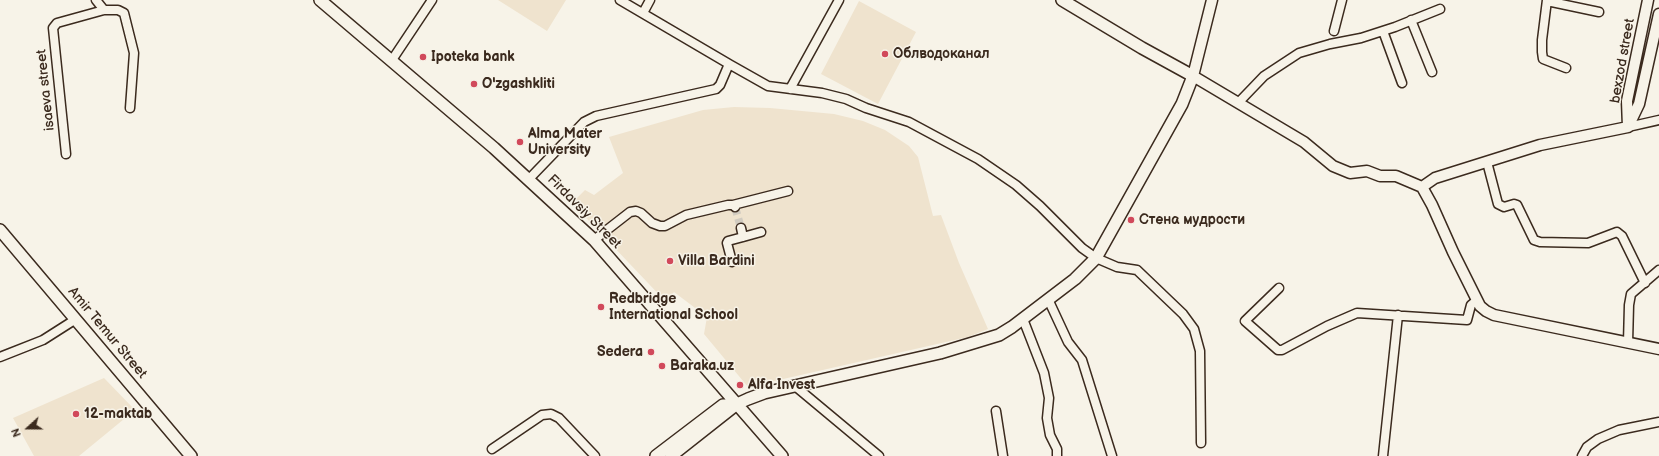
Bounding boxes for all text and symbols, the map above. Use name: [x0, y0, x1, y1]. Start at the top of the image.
street label: bexzod street: [1607, 17, 1639, 105]
place label: Облводоканал: [893, 46, 989, 62]
street label: isaeva street: [33, 49, 59, 131]
place label: Ipoteka bank: [431, 49, 515, 65]
marker: Облводоканал: [880, 49, 890, 59]
marker: Ipoteka bank: [418, 52, 428, 62]
place label: O'zgashkliti: [482, 76, 555, 92]
marker: O'zgashkliti: [469, 79, 479, 89]
place label: Alma Mater University: [528, 126, 602, 158]
marker: Alma Mater University: [515, 137, 525, 147]
street label: Firdavsiy Street: [543, 171, 625, 253]
place label: Стена мудрости: [1139, 212, 1245, 228]
marker: Стена мудрости: [1126, 215, 1136, 225]
place label: Villa Bardini: [678, 253, 755, 269]
marker: Villa Bardini: [665, 256, 675, 266]
street label: Amir Temur Street: [64, 284, 150, 382]
place label: Redbridge International School: [609, 291, 738, 324]
marker: Redbridge International School: [596, 302, 606, 312]
place label: Sedera: [597, 344, 643, 360]
marker: Sedera: [646, 347, 656, 357]
place label: Baraka.uz: [670, 358, 734, 374]
marker: Baraka.uz: [657, 361, 667, 371]
place label: Alfa Invest: [748, 377, 815, 393]
marker: Alfa Invest: [735, 380, 745, 390]
place label: 12-maktab: [84, 406, 152, 422]
north arrow: [8, 408, 48, 448]
marker: 12-maktab: [71, 409, 81, 419]
text: N: [9, 426, 24, 439]

